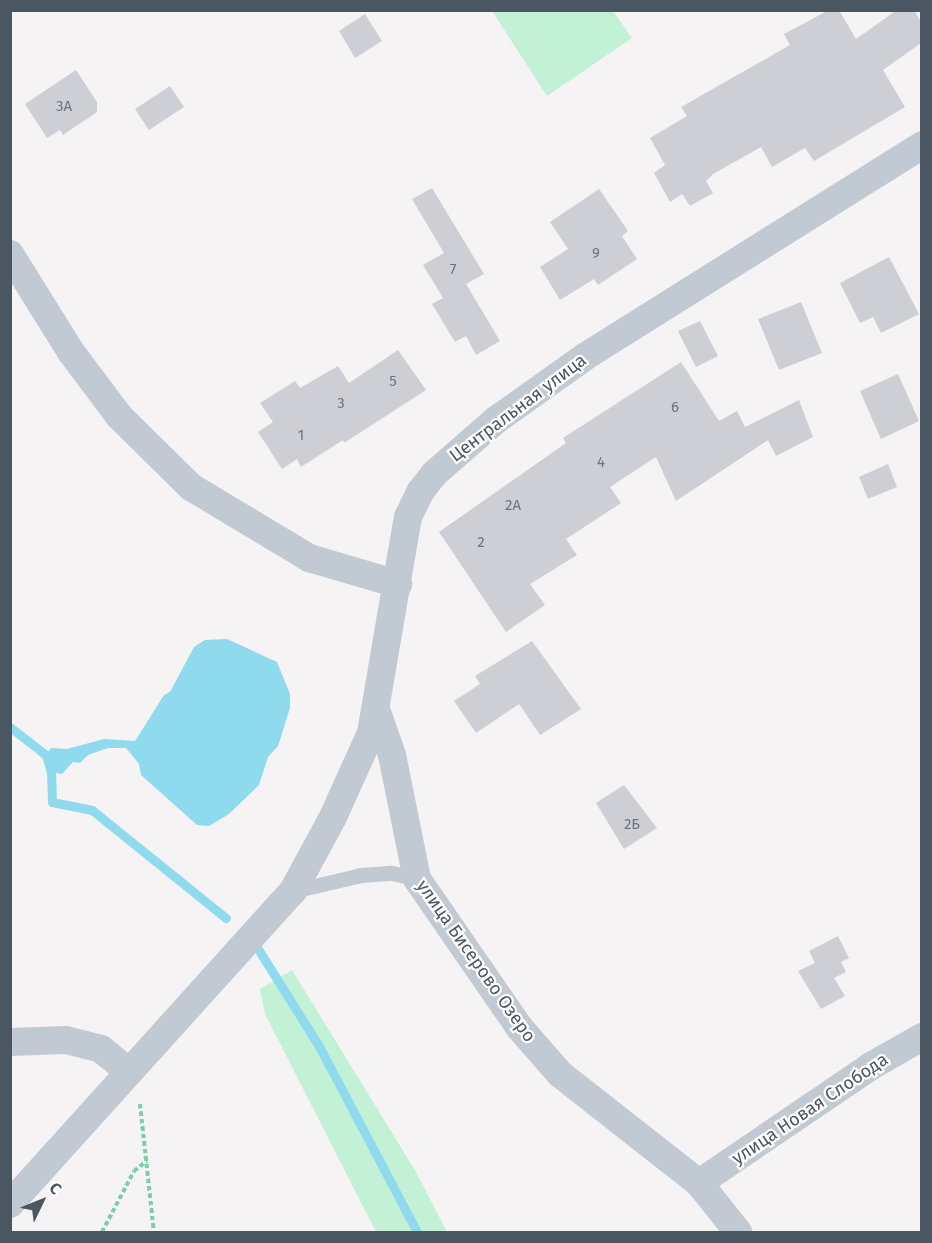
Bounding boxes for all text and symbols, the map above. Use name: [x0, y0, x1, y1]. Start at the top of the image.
house number: 3А: [56, 98, 72, 116]
house number: 9: [592, 245, 600, 263]
house number: 7: [450, 261, 456, 279]
street label: Центральная улица: [445, 349, 591, 467]
house number: 5: [389, 373, 397, 391]
house number: 3: [337, 395, 345, 413]
house number: 6: [671, 399, 679, 417]
house number: 1: [298, 427, 304, 445]
house number: 4: [597, 454, 605, 472]
house number: 2А: [505, 497, 521, 515]
house number: 2: [477, 534, 485, 552]
house number: 2Б: [624, 816, 640, 834]
street label: улица Бисерово Озеро: [412, 876, 540, 1046]
street label: улица Новая Слобода: [728, 1049, 892, 1169]
north arrow: [12, 1171, 72, 1231]
text: С: [45, 1179, 66, 1198]

